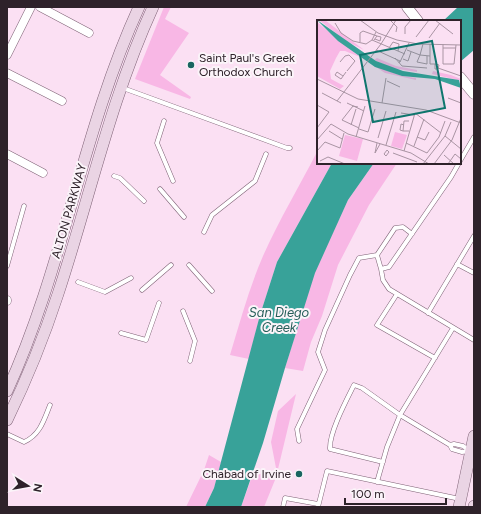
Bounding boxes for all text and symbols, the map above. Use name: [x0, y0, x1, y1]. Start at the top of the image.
inset map: [317, 20, 461, 164]
place label: Saint Paul's Greek Orthodox Church: [199, 51, 295, 79]
marker: Saint Paul's Greek Orthodox Church: [186, 60, 196, 70]
street label: ALTON PARKWAY: [49, 161, 89, 260]
water label: San Diego Creek: [249, 305, 310, 335]
north arrow: [8, 466, 48, 506]
place label: Chabad of Irvine: [202, 467, 291, 481]
marker: Chabad of Irvine: [294, 469, 304, 479]
scale bar: [345, 480, 446, 506]
text: N: [30, 482, 45, 493]
text: 100 m: [351, 487, 385, 501]

